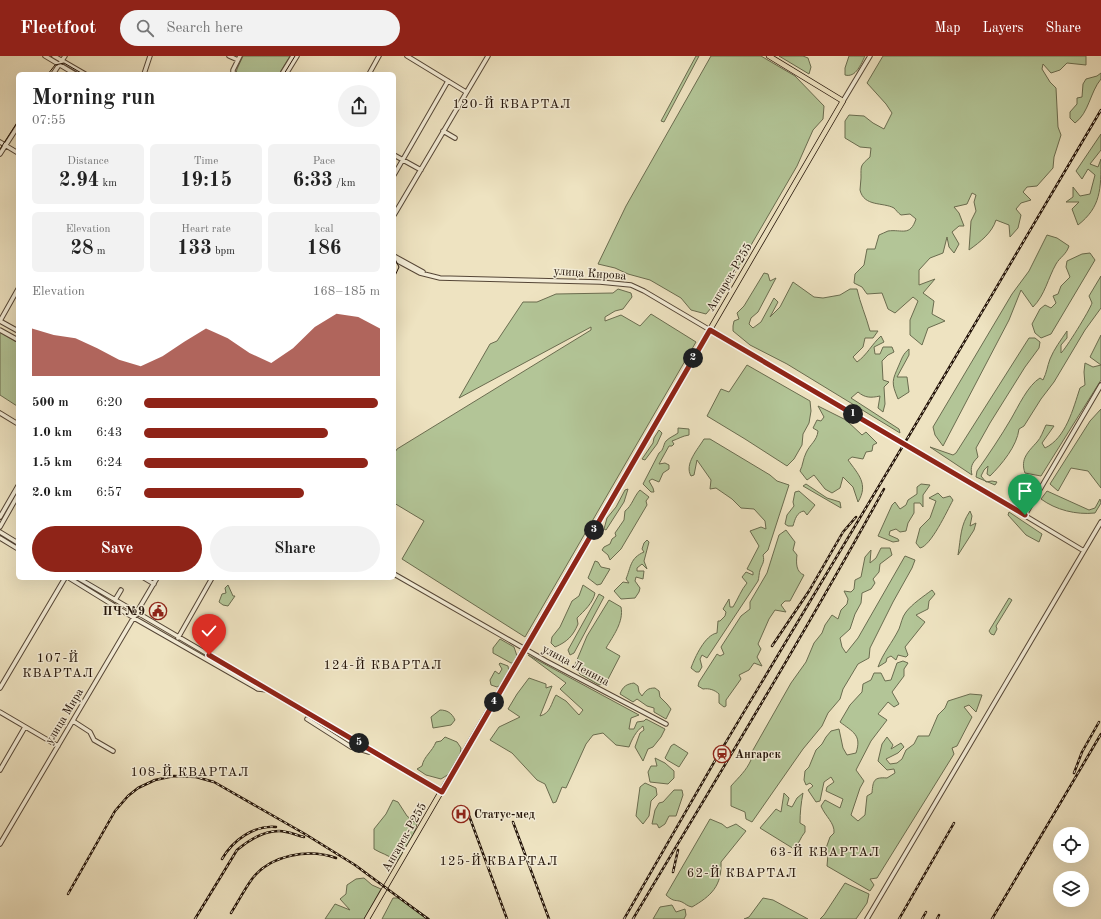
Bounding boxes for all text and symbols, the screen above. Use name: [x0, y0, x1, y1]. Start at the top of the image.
search box: [120, 10, 400, 46]
icon: search: [134, 17, 156, 39]
text: Fleetfoot: [20, 19, 96, 38]
text: Search here: [166, 21, 243, 36]
text: Map: [935, 21, 961, 35]
text: Layers: [983, 21, 1024, 35]
text: Share: [1046, 21, 1081, 35]
button: share: [338, 85, 380, 127]
text: Morning run: [32, 87, 155, 109]
district label: 120-Й КВАРТАЛ: [453, 96, 571, 111]
text: 07:55: [32, 114, 66, 127]
text: Distance: [67, 156, 109, 167]
text: Time: [194, 156, 218, 167]
text: Pace: [313, 156, 335, 167]
text: 2.94: [59, 171, 99, 191]
text: 19:15: [180, 171, 232, 191]
text: 6:33: [293, 171, 333, 191]
text: km: [99, 178, 117, 189]
text: /km: [333, 178, 355, 189]
text: Elevation: [66, 224, 110, 235]
text: Heart rate: [181, 224, 231, 235]
text: kcal: [315, 224, 333, 235]
text: 28: [70, 239, 94, 259]
text: 133: [177, 239, 212, 259]
text: 186: [307, 239, 341, 259]
street label: Ангарск-Р255: [704, 241, 755, 314]
text: m: [94, 246, 106, 257]
text: bpm: [212, 246, 235, 257]
street label: улица Кирова: [553, 265, 627, 283]
text: Elevation: [32, 285, 85, 298]
text: 168–185 m: [313, 285, 380, 298]
pin: 2: [683, 348, 703, 368]
text: 2: [690, 352, 696, 363]
text: 500 m: [32, 396, 69, 409]
text: 6:20: [96, 396, 122, 409]
pin: 1: [843, 404, 863, 424]
text: 1: [850, 408, 856, 419]
text: 1.0 km: [32, 426, 72, 439]
text: 6:43: [96, 426, 122, 439]
text: 1.5 km: [32, 456, 72, 469]
text: 6:24: [96, 456, 122, 469]
pin: [1008, 474, 1042, 515]
icon: arrive: [1014, 480, 1036, 502]
text: 2.0 km: [32, 486, 72, 499]
text: 6:57: [96, 486, 122, 499]
pin: 3: [584, 520, 604, 540]
text: 3: [591, 524, 597, 535]
button: Save: [32, 526, 202, 572]
button: Share: [210, 526, 380, 572]
public building icon: ПЧ №9: [148, 601, 168, 621]
place label: ПЧ №9: [103, 606, 145, 618]
pin: [192, 614, 226, 655]
icon: check: [198, 620, 220, 642]
street label: улица Ленина: [540, 643, 611, 689]
district label: 107-Й КВАРТАЛ: [22, 650, 94, 680]
district label: 124-Й КВАРТАЛ: [324, 657, 442, 672]
street label: улица Мира: [44, 686, 86, 746]
pin: 4: [484, 692, 504, 712]
text: 4: [491, 696, 497, 707]
pin: 5: [349, 733, 369, 753]
text: 5: [356, 737, 362, 748]
station icon: Ангарск: [712, 744, 732, 764]
place label: Ангарск: [735, 749, 781, 761]
district label: 108-Й КВАРТАЛ: [131, 764, 249, 779]
street label: Ангарск-Р255: [379, 800, 429, 874]
hospital icon: Статус-мед: [451, 804, 471, 824]
place label: Статус-мед: [474, 809, 535, 821]
map controls: [1053, 827, 1089, 907]
button: locate: [1053, 827, 1089, 863]
district label: 63-Й КВАРТАЛ: [770, 844, 880, 859]
district label: 125-Й КВАРТАЛ: [440, 853, 558, 868]
district label: 62-Й КВАРТАЛ: [687, 865, 797, 880]
button: layers: [1053, 871, 1089, 907]

